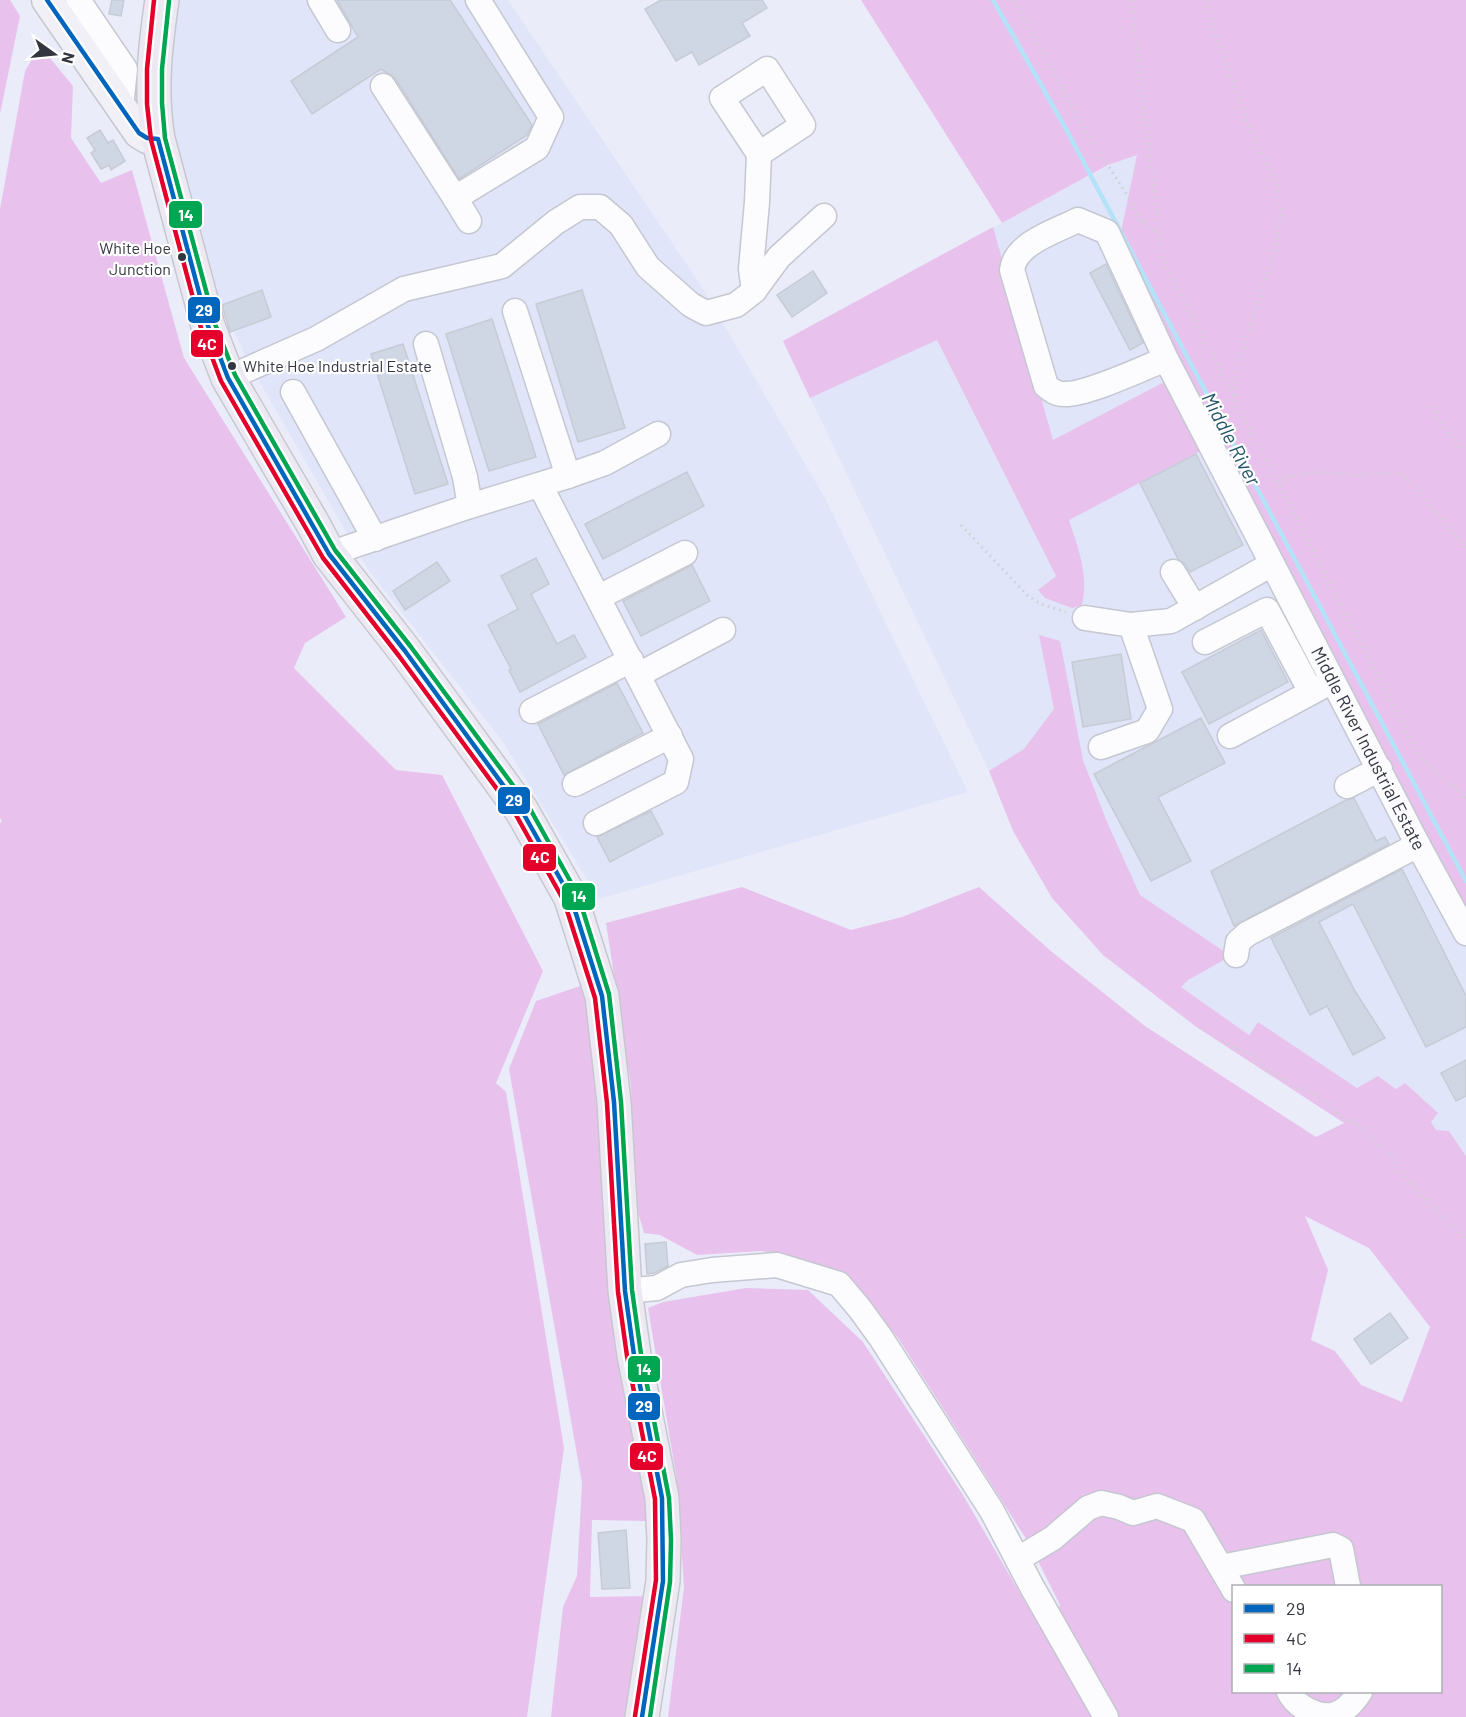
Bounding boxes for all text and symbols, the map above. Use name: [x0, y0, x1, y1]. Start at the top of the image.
north arrow: [24, 24, 84, 84]
text: N: [58, 50, 80, 66]
line badge: 14: [168, 200, 203, 229]
text: 14: [178, 205, 194, 224]
place label: White Hoe Junction: [99, 238, 171, 278]
marker: White Hoe Junction: [176, 251, 188, 263]
line badge: 29: [187, 296, 221, 324]
text: 29: [195, 300, 213, 319]
line badge: 4C: [190, 329, 224, 358]
text: 4C: [197, 334, 217, 353]
place label: White Hoe Industrial Estate: [243, 356, 432, 375]
marker: White Hoe Industrial Estate: [226, 360, 238, 372]
water label: Middle River: [1197, 388, 1267, 490]
street label: Middle River Industrial Estate: [1307, 643, 1431, 854]
line badge: 29: [497, 786, 531, 815]
text: 29: [505, 790, 523, 809]
line badge: 4C: [522, 843, 557, 872]
text: 4C: [530, 847, 550, 866]
line badge: 14: [561, 882, 596, 911]
text: 14: [571, 886, 587, 905]
line badge: 14: [627, 1355, 661, 1383]
text: 14: [636, 1359, 652, 1378]
line badge: 29: [627, 1392, 661, 1421]
text: 29: [635, 1396, 653, 1415]
line badge: 4C: [629, 1442, 664, 1471]
text: 4C: [637, 1446, 657, 1465]
legend: [1232, 1585, 1442, 1693]
text: 29: [1286, 1597, 1305, 1619]
text: 4C: [1286, 1627, 1307, 1649]
text: 14: [1286, 1657, 1302, 1679]

